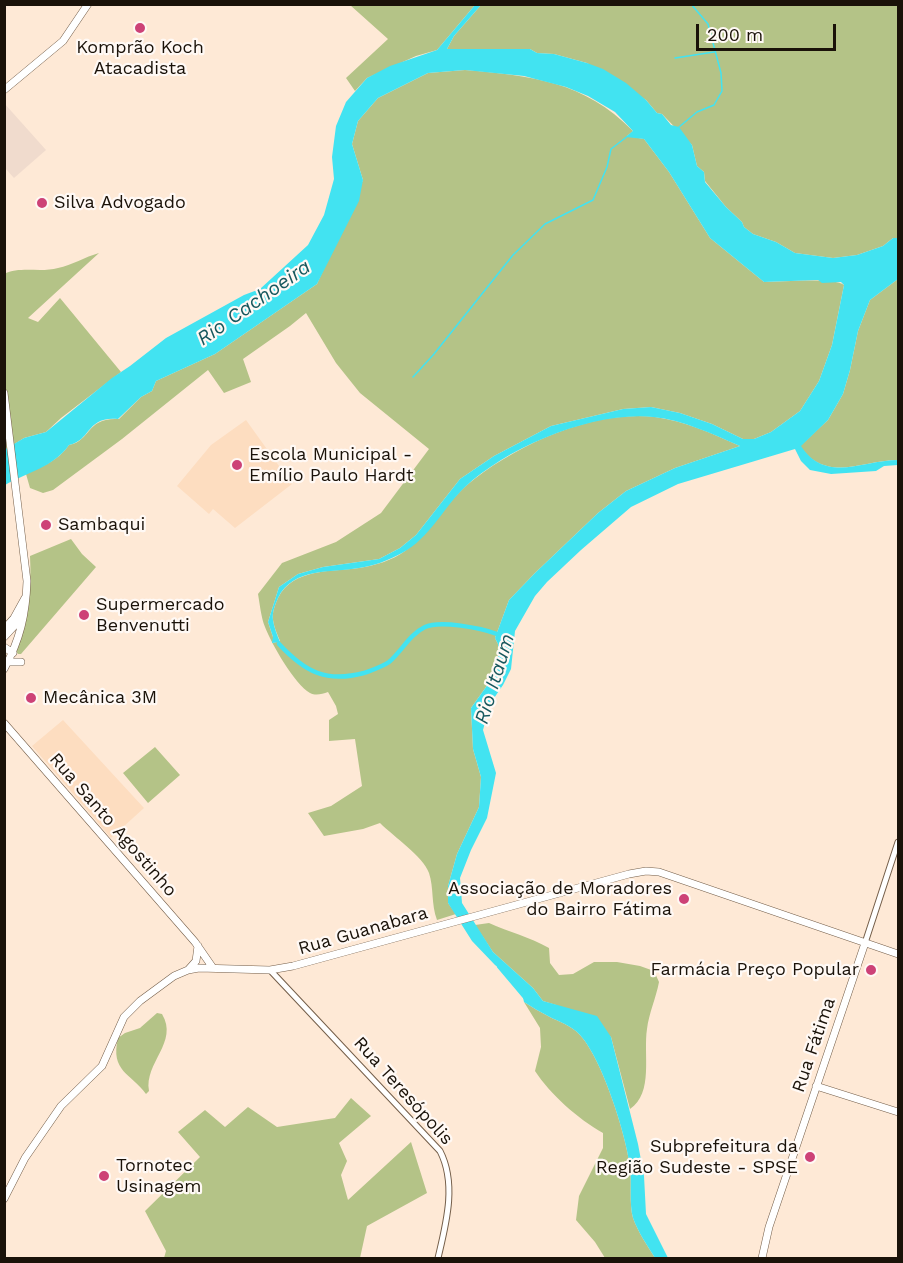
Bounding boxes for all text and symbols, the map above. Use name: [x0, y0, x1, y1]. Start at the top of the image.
scale bar: [699, 12, 838, 50]
marker: Komprão Koch Atacadista: [133, 21, 147, 35]
text: 200 m: [707, 24, 763, 45]
place label: Komprão Koch Atacadista: [76, 37, 204, 80]
place label: Silva Advogado: [54, 192, 186, 214]
marker: Silva Advogado: [35, 196, 49, 210]
water label: Rio Cachoeira: [193, 255, 315, 351]
place label: Escola Municipal - Emílio Paulo Hardt: [249, 444, 414, 486]
marker: Escola Municipal - Emílio Paulo Hardt: [230, 458, 244, 472]
place label: Sambaqui: [58, 514, 145, 536]
marker: Sambaqui: [39, 518, 53, 532]
place label: Supermercado Benvenutti: [96, 594, 225, 636]
marker: Supermercado Benvenutti: [77, 608, 91, 622]
water label: Rio Itaum: [470, 631, 520, 727]
place label: Mecânica 3M: [43, 687, 157, 709]
marker: Mecânica 3M: [24, 691, 38, 705]
street label: Rua Santo Agostinho: [45, 749, 181, 901]
place label: Associação de Moradores do Bairro Fátima: [448, 878, 672, 920]
marker: Associação de Moradores do Bairro Fátima: [677, 892, 691, 906]
street label: Rua Guanabara: [296, 902, 430, 960]
place label: Farmácia Preço Popular: [650, 959, 859, 981]
marker: Farmácia Preço Popular: [864, 963, 878, 977]
street label: Rua Fátima: [788, 995, 840, 1095]
street label: Rua Teresópolis: [349, 1032, 457, 1150]
place label: Subprefeitura da Região Sudeste - SPSE: [596, 1136, 798, 1178]
marker: Subprefeitura da Região Sudeste - SPSE: [803, 1150, 817, 1164]
place label: Tornotec Usinagem: [116, 1155, 201, 1198]
marker: Tornotec Usinagem: [97, 1169, 111, 1183]

